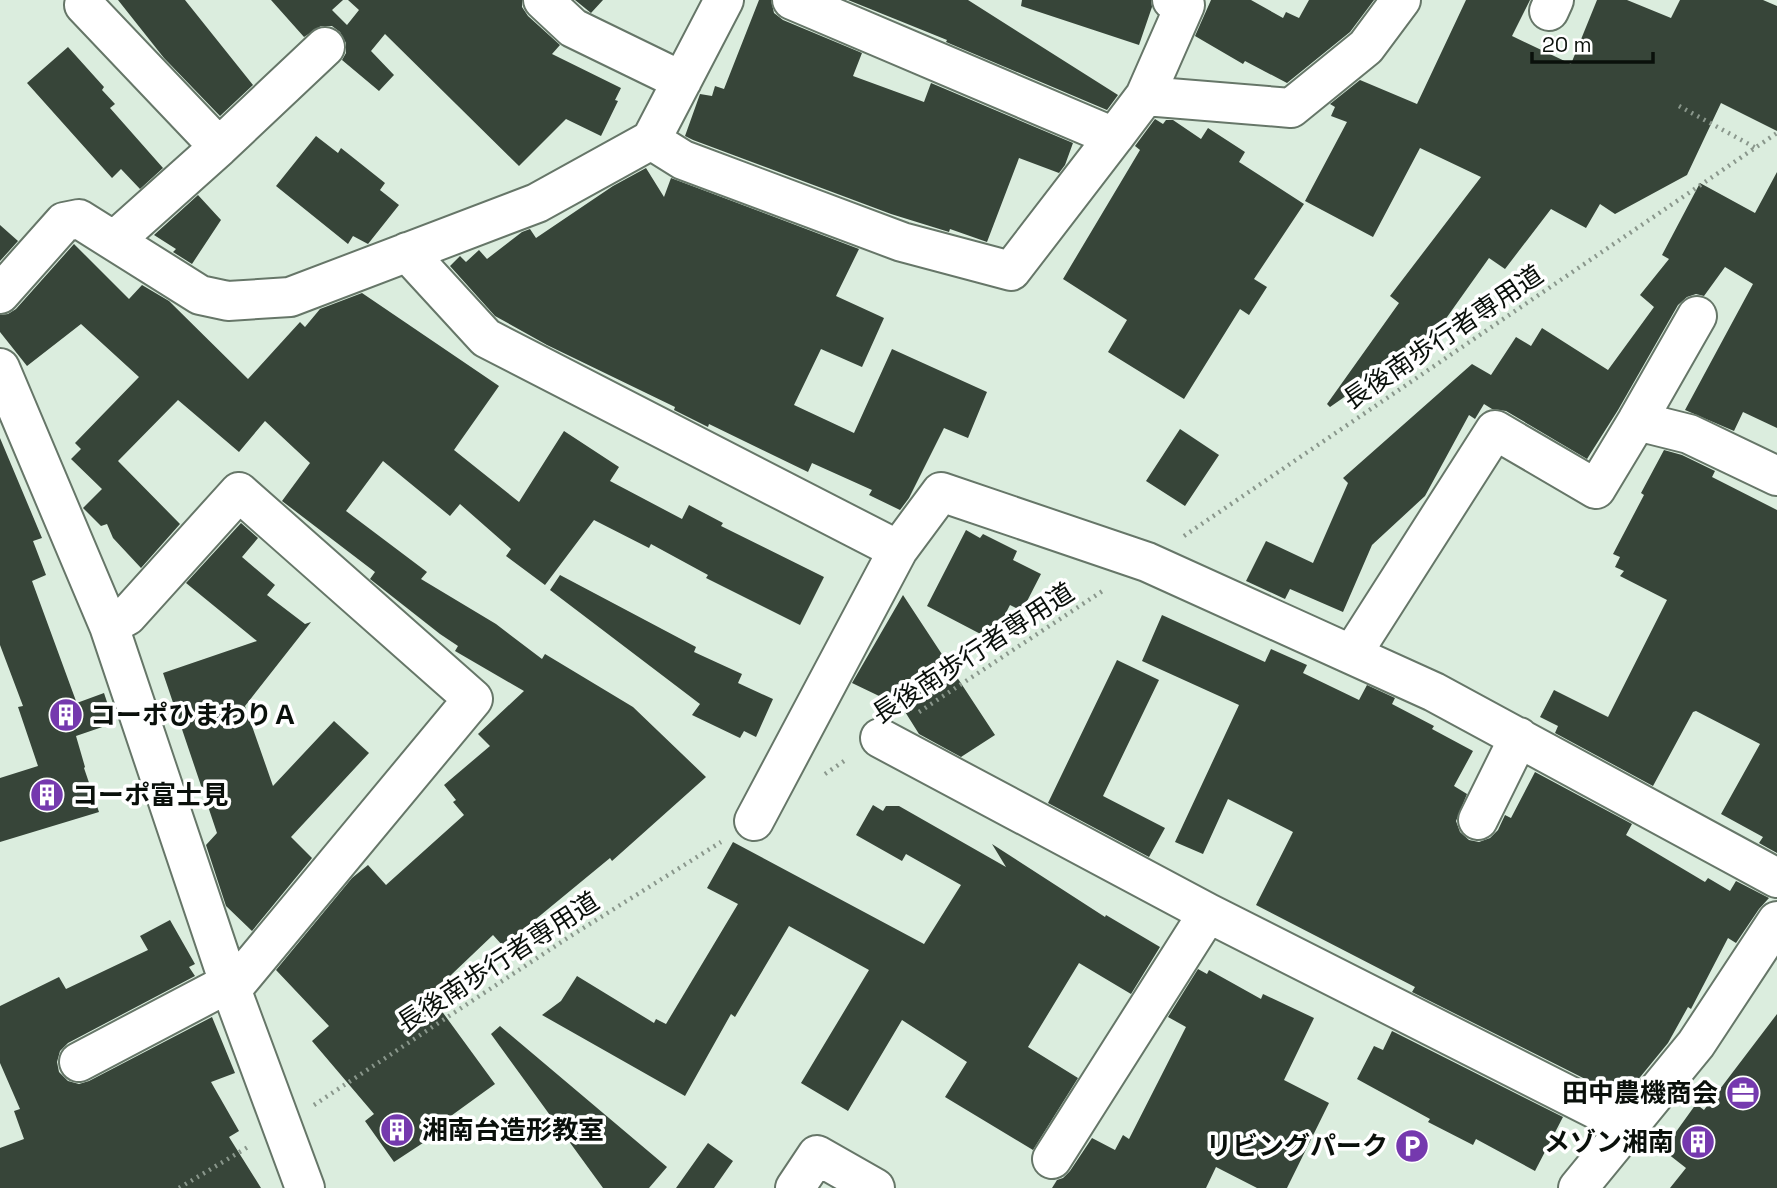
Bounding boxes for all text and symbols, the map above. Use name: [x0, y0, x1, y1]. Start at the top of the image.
scale bar: [1532, 21, 1653, 65]
text: 20 m: [1542, 31, 1592, 58]
street label: 長後南歩行者専用道: [1336, 257, 1550, 417]
street label: 長後南歩行者専用道: [866, 575, 1080, 731]
building icon: コーポひまわりＡ: [47, 696, 85, 734]
place label: コーポひまわりＡ: [90, 698, 298, 732]
building icon: コーポ富士見: [28, 776, 66, 814]
place label: コーポ富士見: [72, 778, 228, 812]
street label: 長後南歩行者専用道: [391, 884, 605, 1040]
office icon: 田中農機商会: [1724, 1074, 1762, 1112]
place label: 田中農機商会: [1562, 1076, 1718, 1110]
building icon: 湘南台造形教室: [378, 1111, 416, 1149]
place label: 湘南台造形教室: [422, 1113, 604, 1147]
building icon: メゾン湘南: [1679, 1123, 1717, 1161]
place label: メゾン湘南: [1544, 1125, 1674, 1159]
parking icon: リビングパーク: [1393, 1127, 1431, 1165]
place label: リビングパーク: [1206, 1129, 1388, 1163]

